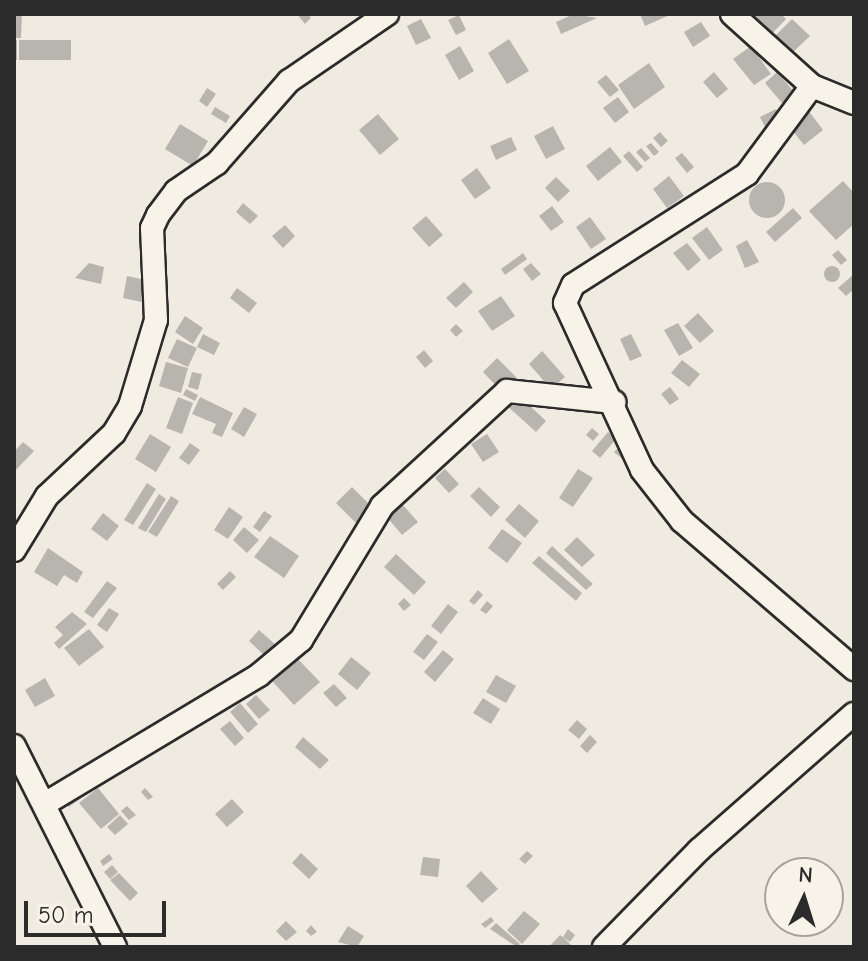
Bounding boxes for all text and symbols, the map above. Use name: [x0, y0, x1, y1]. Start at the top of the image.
north arrow: [764, 857, 844, 937]
text: N: [797, 862, 814, 889]
scale bar: [28, 885, 170, 935]
text: 50 m: [38, 901, 94, 929]

